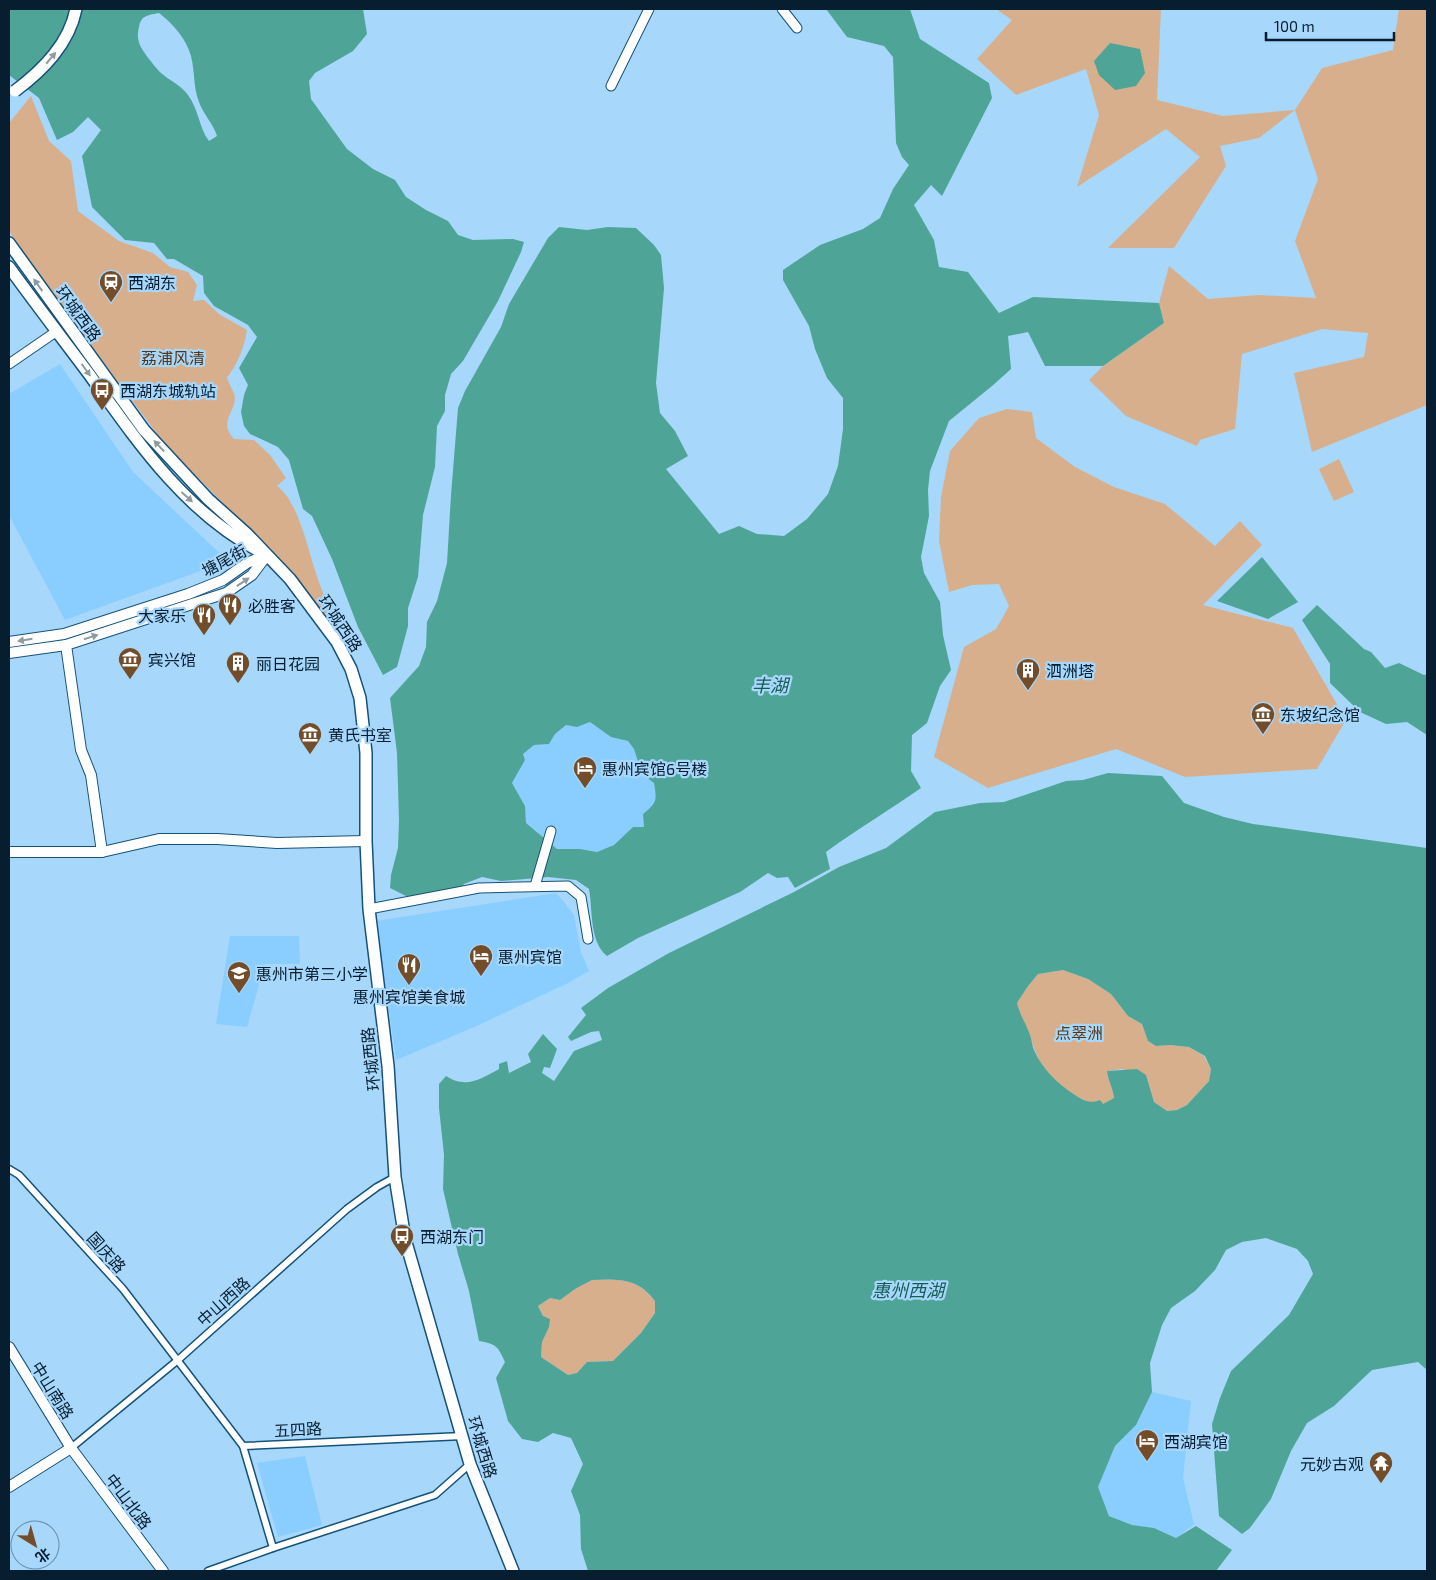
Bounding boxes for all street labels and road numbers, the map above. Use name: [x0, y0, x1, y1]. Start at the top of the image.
street label: 环城西路: [53, 282, 105, 344]
street label: 塘尾街: [198, 540, 250, 580]
street label: 环城西路: [315, 591, 367, 655]
street label: 环城西路: [357, 1026, 383, 1092]
street label: 国庆路: [84, 1228, 130, 1276]
street label: 中山西路: [193, 1273, 253, 1329]
street label: 中山南路: [28, 1358, 78, 1422]
street label: 环城西路: [465, 1414, 501, 1480]
street label: 五四路: [274, 1418, 322, 1440]
street label: 中山北路: [102, 1470, 156, 1532]

